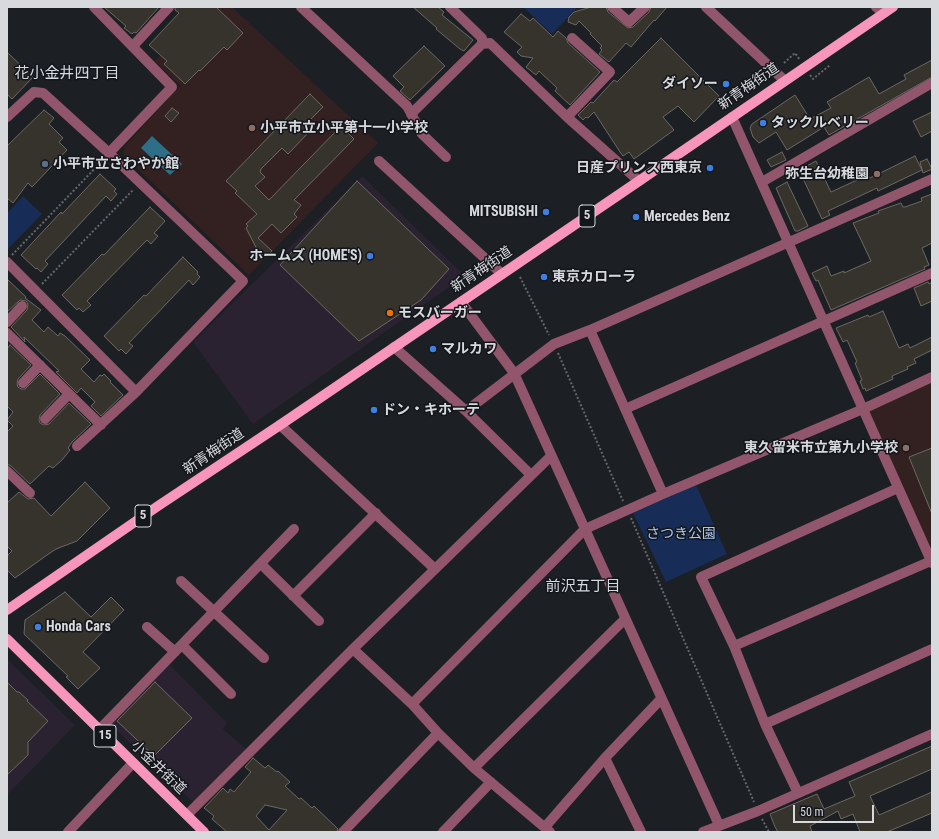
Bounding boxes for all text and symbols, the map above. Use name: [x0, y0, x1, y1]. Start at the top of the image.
street label: 新青梅街道: [716, 60, 782, 114]
district label: 花小金井四丁目: [15, 65, 119, 83]
place label: ダイソー: [662, 76, 718, 92]
marker: ダイソー: [721, 79, 731, 89]
place label: タックルベリー: [771, 115, 869, 131]
marker: タックルベリー: [758, 118, 768, 128]
place label: 小平市立小平第十一小学校: [260, 120, 428, 136]
marker: 小平市立小平第十一小学校: [247, 123, 257, 133]
place label: 小平市立さわやか館: [53, 156, 179, 172]
marker: 小平市立さわやか館: [40, 159, 50, 169]
place label: 日産プリンス西東京: [576, 160, 702, 176]
marker: 日産プリンス西東京: [705, 163, 715, 173]
place label: 弥生台幼稚園: [785, 166, 869, 182]
marker: 弥生台幼稚園: [872, 169, 882, 179]
place label: MITSUBISHI: [469, 204, 538, 220]
road number: 5: [579, 205, 595, 227]
marker: MITSUBISHI: [541, 207, 551, 217]
place label: Mercedes Benz: [644, 209, 730, 225]
marker: Mercedes Benz: [631, 212, 641, 222]
street label: 新青梅街道: [448, 243, 516, 297]
place label: ホームズ (HOME'S): [249, 248, 362, 264]
marker: ホームズ (HOME'S): [365, 251, 375, 261]
place label: 東京カローラ: [552, 269, 636, 285]
marker: 東京カローラ: [539, 272, 549, 282]
place label: モスバーガー: [398, 305, 482, 321]
marker: モスバーガー: [385, 308, 395, 318]
place label: マルカワ: [441, 341, 497, 357]
marker: マルカワ: [428, 344, 438, 354]
place label: ドン・キホーテ: [382, 402, 480, 418]
marker: ドン・キホーテ: [369, 405, 379, 415]
street label: 新青梅街道: [180, 425, 248, 479]
place label: 東久留米市立第九小学校: [744, 440, 898, 456]
marker: 東久留米市立第九小学校: [901, 443, 911, 453]
road number: 5: [135, 505, 151, 527]
park label: さつき公園: [646, 526, 716, 542]
district label: 前沢五丁目: [546, 578, 620, 596]
place label: Honda Cars: [46, 619, 111, 635]
marker: Honda Cars: [33, 622, 43, 632]
road number: 15: [94, 725, 116, 747]
street label: 小金井街道: [127, 738, 189, 798]
scale bar: [795, 797, 876, 823]
text: 50 m: [800, 805, 824, 819]

